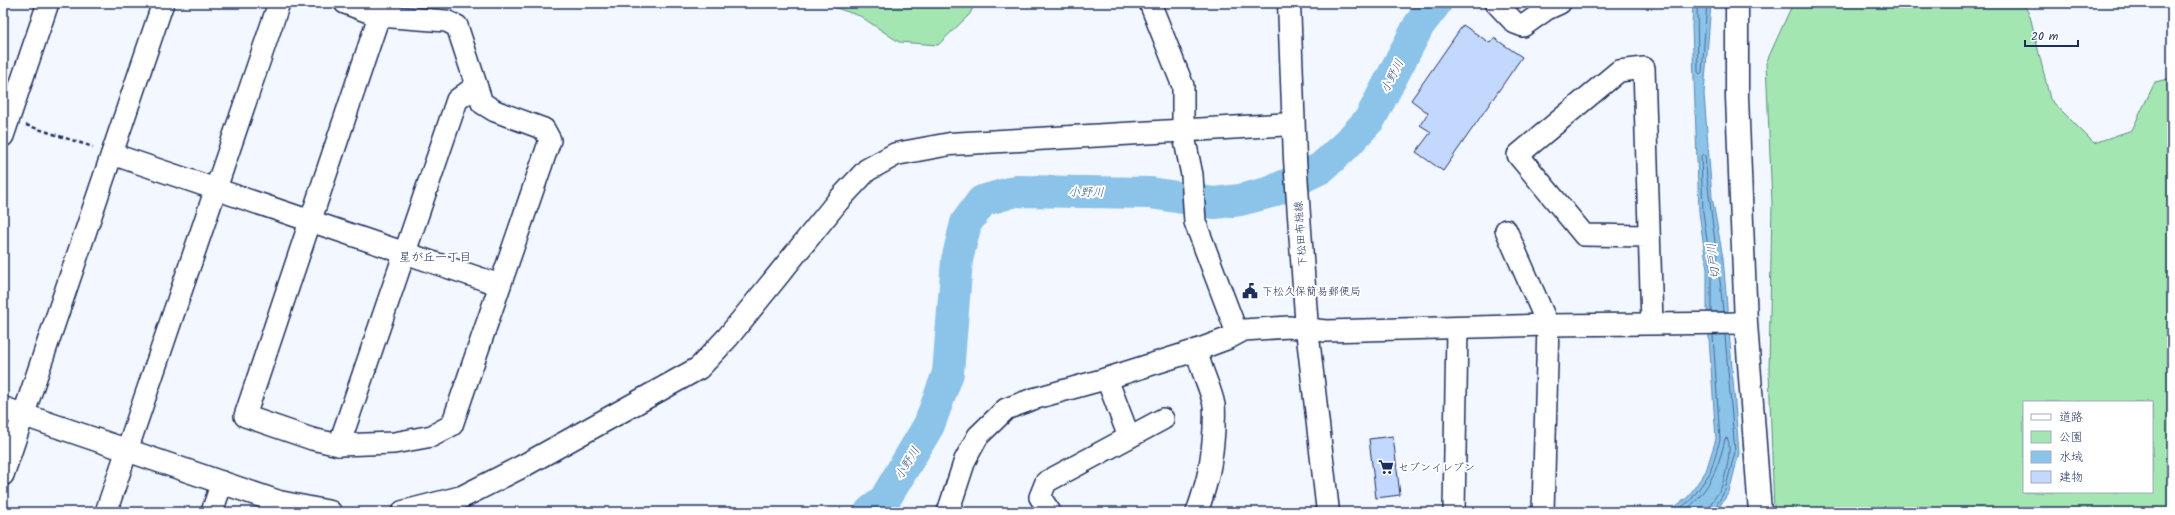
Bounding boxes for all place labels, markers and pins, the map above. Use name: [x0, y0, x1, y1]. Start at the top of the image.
public building icon: 下松久保簡易郵便局: [1241, 282, 1259, 300]
place label: 下松久保簡易郵便局: [1262, 283, 1361, 301]
supermarket icon: セブンイレブン: [1377, 458, 1395, 476]
place label: セブンイレブン: [1398, 459, 1475, 477]

